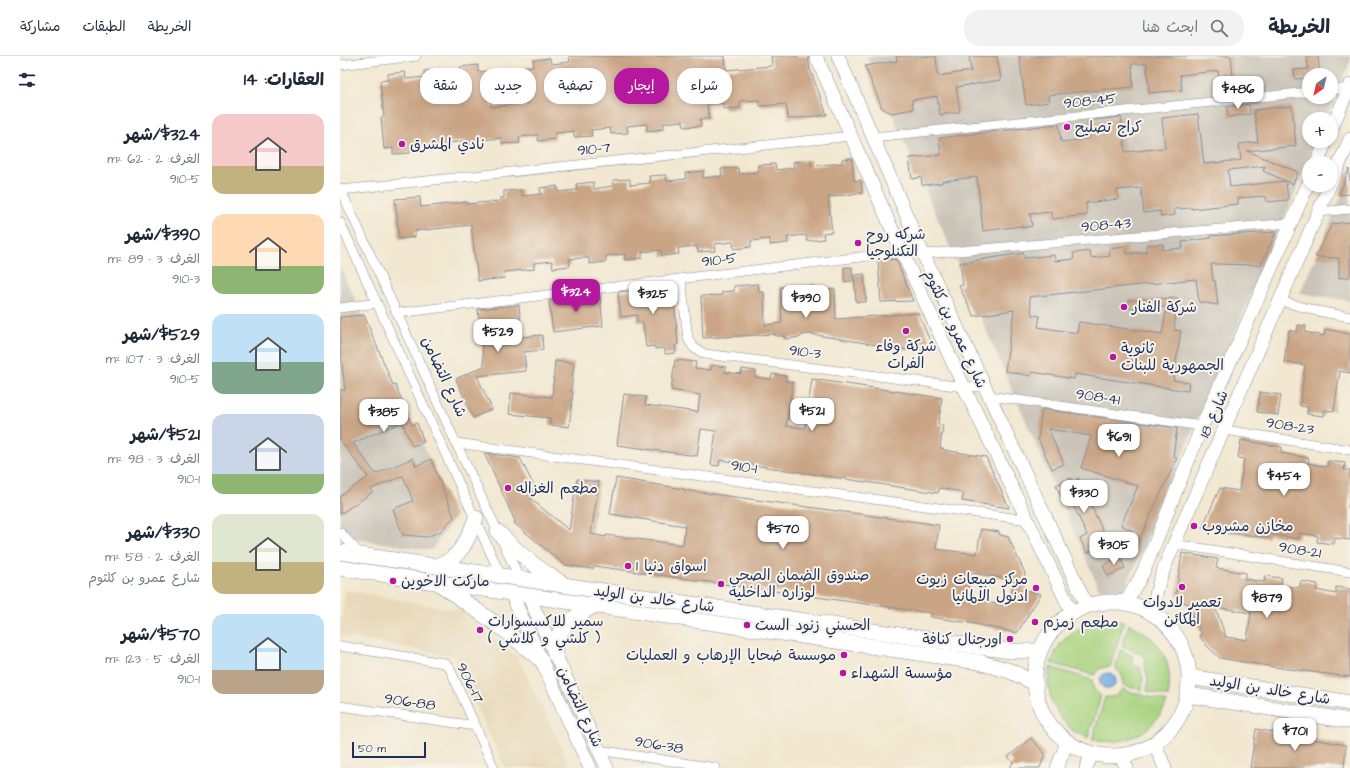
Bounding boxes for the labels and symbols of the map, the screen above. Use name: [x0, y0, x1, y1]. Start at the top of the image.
north arrow: [1302, 68, 1338, 104]
pin: $486: [1214, 76, 1262, 110]
street label: 908-45: [1062, 88, 1118, 114]
place label: كراج تصليح: [1075, 117, 1142, 138]
marker: كراج تصليح: [1062, 122, 1072, 132]
place label: نادي المشرق: [410, 134, 484, 155]
street label: 910-7: [576, 137, 612, 161]
marker: نادي المشرق: [397, 139, 407, 149]
street label: 908-43: [1080, 212, 1132, 238]
place label: شركه روح التكنلوجيا: [866, 224, 926, 262]
marker: شركه روح التكنلوجيا: [853, 238, 863, 248]
street label: 910-5: [700, 247, 738, 273]
street label: شارع عمرو بن كلثوم: [917, 266, 992, 392]
pin: $324: [552, 279, 600, 313]
pin: $325: [629, 281, 677, 315]
pin: $390: [782, 285, 830, 319]
place label: شركة الفنار: [1131, 297, 1197, 318]
marker: شركة الفنار: [1119, 302, 1129, 312]
pin: $529: [474, 319, 522, 353]
marker: شركة وفاء الفرات: [901, 326, 911, 336]
street label: شارع التضامن: [416, 333, 472, 421]
place label: شركة وفاء الفرات: [875, 336, 937, 374]
place label: ثانوية الجمهورية للبنات: [1121, 338, 1224, 376]
street label: 910-3: [788, 340, 823, 364]
marker: ثانوية الجمهورية للبنات: [1108, 352, 1118, 362]
street label: 908-41: [1074, 384, 1122, 411]
street label: شارع 18: [1194, 387, 1234, 441]
pin: $521: [788, 398, 836, 432]
pin: $385: [360, 399, 408, 433]
street label: 908-23: [1264, 412, 1316, 440]
pin: $691: [1095, 424, 1143, 458]
street label: 910-1: [729, 455, 759, 479]
pin: $454: [1260, 463, 1308, 497]
place label: مطعم الغزاله: [516, 478, 598, 500]
pin: $330: [1060, 480, 1108, 514]
marker: مطعم الغزاله: [503, 483, 513, 493]
pin: $570: [759, 516, 807, 550]
place label: مخازن مشروب: [1202, 516, 1293, 537]
marker: مخازن مشروب: [1189, 521, 1199, 531]
pin: $305: [1090, 532, 1138, 566]
street label: 908-21: [1277, 536, 1323, 564]
place label: اسواق دنيا 1: [636, 556, 707, 577]
marker: اسواق دنيا 1: [623, 561, 633, 571]
place label: صندوق الضمان الصحي لوزاره الداخليه: [729, 565, 869, 603]
place label: مركز مبيعات زيوت ادنول الالمانيا: [916, 569, 1028, 607]
place label: ماركت الاخوين: [401, 571, 490, 592]
marker: ماركت الاخوين: [388, 576, 398, 586]
marker: صندوق الضمان الصحي لوزاره الداخليه: [716, 579, 726, 589]
street label: شارع خالد بن الوليد: [592, 580, 716, 618]
marker: تعمير لادوات المكائن: [1177, 582, 1187, 592]
marker: مركز مبيعات زيوت ادنول الالمانيا: [1031, 583, 1041, 593]
pin: $879: [1243, 585, 1291, 619]
place label: تعمير لادوات المكائن: [1143, 592, 1222, 630]
place label: سمير للاكسسوارات ( كلشي و كلاشي ): [488, 611, 604, 651]
place label: مطعم زمزم: [1043, 612, 1119, 634]
place label: الحسني زنود الست: [755, 615, 871, 638]
marker: مطعم زمزم: [1030, 617, 1040, 627]
marker: الحسني زنود الست: [742, 620, 752, 630]
marker: سمير للاكسسوارات ( كلشي و كلاشي ): [475, 625, 485, 635]
place label: اورجنال كنافة: [923, 629, 1002, 650]
marker: اورجنال كنافة: [1005, 634, 1015, 644]
place label: موسسة ضحايا الإرهاب و العمليات: [626, 645, 836, 666]
marker: موسسة ضحايا الإرهاب و العمليات: [839, 650, 849, 660]
street label: 906-17: [451, 659, 489, 707]
street label: شارع التضامن: [552, 663, 608, 751]
place label: مؤسسة الشهداء: [851, 663, 952, 684]
marker: مؤسسة الشهداء: [838, 668, 848, 678]
street label: شارع خالد بن الوليد: [1208, 670, 1332, 710]
street label: 906-88: [383, 688, 437, 716]
pin: $701: [1271, 718, 1319, 752]
street label: 906-38: [633, 731, 685, 759]
scale bar: [352, 740, 426, 759]

